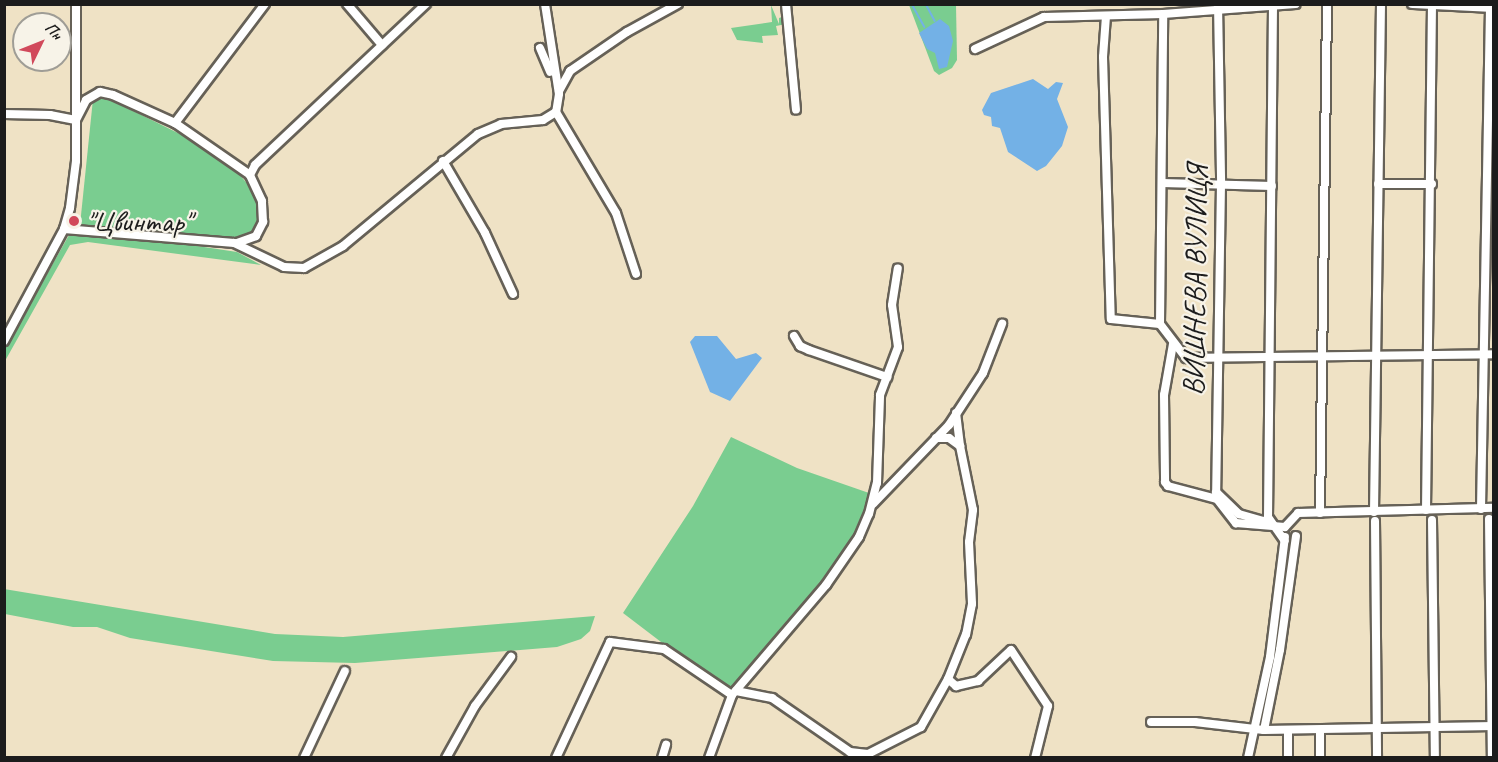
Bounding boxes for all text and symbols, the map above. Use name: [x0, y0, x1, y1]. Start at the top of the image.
north arrow: [12, 12, 72, 72]
text: Пн: [41, 18, 67, 44]
street label: ВИШНЕВА ВУЛИЦЯ: [1175, 164, 1215, 396]
place label: "Цвинтар": [86, 203, 191, 239]
marker: "Цвинтар": [67, 214, 81, 228]

